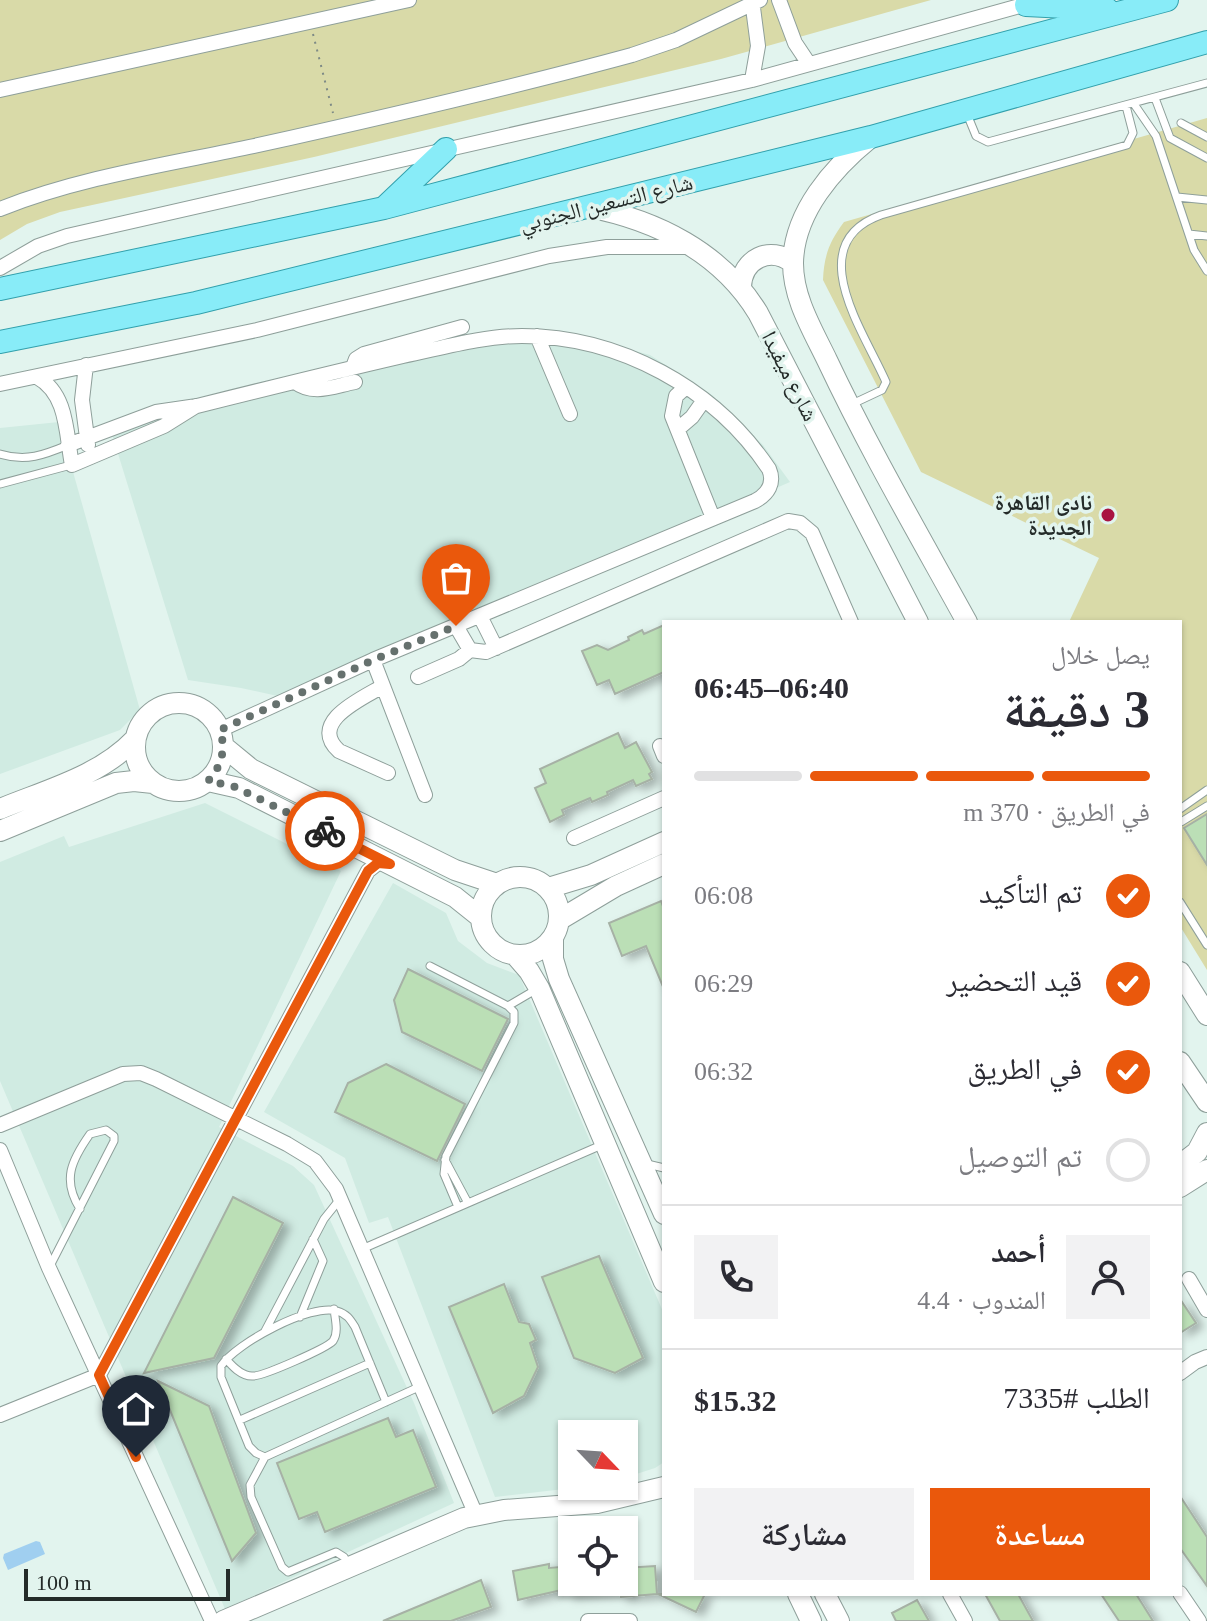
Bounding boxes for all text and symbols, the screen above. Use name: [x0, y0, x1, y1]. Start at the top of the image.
street label: شارع التسعين الجنوبي: [517, 169, 696, 241]
street label: شارع ميفيدا: [756, 327, 823, 426]
place label: نادى القاهرة الجديدة: [995, 490, 1092, 540]
marker: نادى القاهرة الجديدة: [1099, 506, 1117, 524]
pin: [422, 544, 490, 626]
icon: bag: [434, 556, 478, 600]
text: يصل خلال: [1051, 641, 1150, 670]
text: 06:40–06:45: [694, 671, 849, 704]
text: 3 دقيقة: [1003, 681, 1150, 738]
courier: [285, 791, 365, 871]
text: في الطريق · 370 m: [963, 798, 1150, 827]
icon: bike: [303, 809, 347, 853]
icon: check: [1106, 874, 1150, 918]
text: تم التأكيد: [979, 876, 1082, 909]
text: 06:08: [694, 881, 753, 910]
icon: check: [1106, 962, 1150, 1006]
text: قيد التحضير: [946, 964, 1082, 997]
text: 06:29: [694, 969, 753, 998]
icon: check: [1106, 1050, 1150, 1094]
text: في الطريق: [967, 1052, 1082, 1085]
text: 06:32: [694, 1057, 753, 1086]
text: تم التوصيل: [958, 1140, 1082, 1173]
button: phone: [694, 1235, 778, 1319]
text: أحمد: [991, 1235, 1046, 1268]
button: person: [1066, 1235, 1150, 1319]
text: المندوب · 4.4: [917, 1286, 1046, 1315]
pin: [102, 1375, 170, 1457]
text: الطلب #7335: [1003, 1381, 1150, 1414]
text: $15.32: [694, 1384, 777, 1417]
icon: home: [114, 1387, 158, 1431]
north arrow: [558, 1420, 638, 1500]
map controls: [558, 1420, 638, 1596]
button: مشاركة: [694, 1488, 914, 1580]
button: مساعدة: [930, 1488, 1150, 1580]
button: locate: [558, 1516, 638, 1596]
scale bar: [24, 1565, 230, 1601]
text: 100 m: [36, 1570, 92, 1595]

